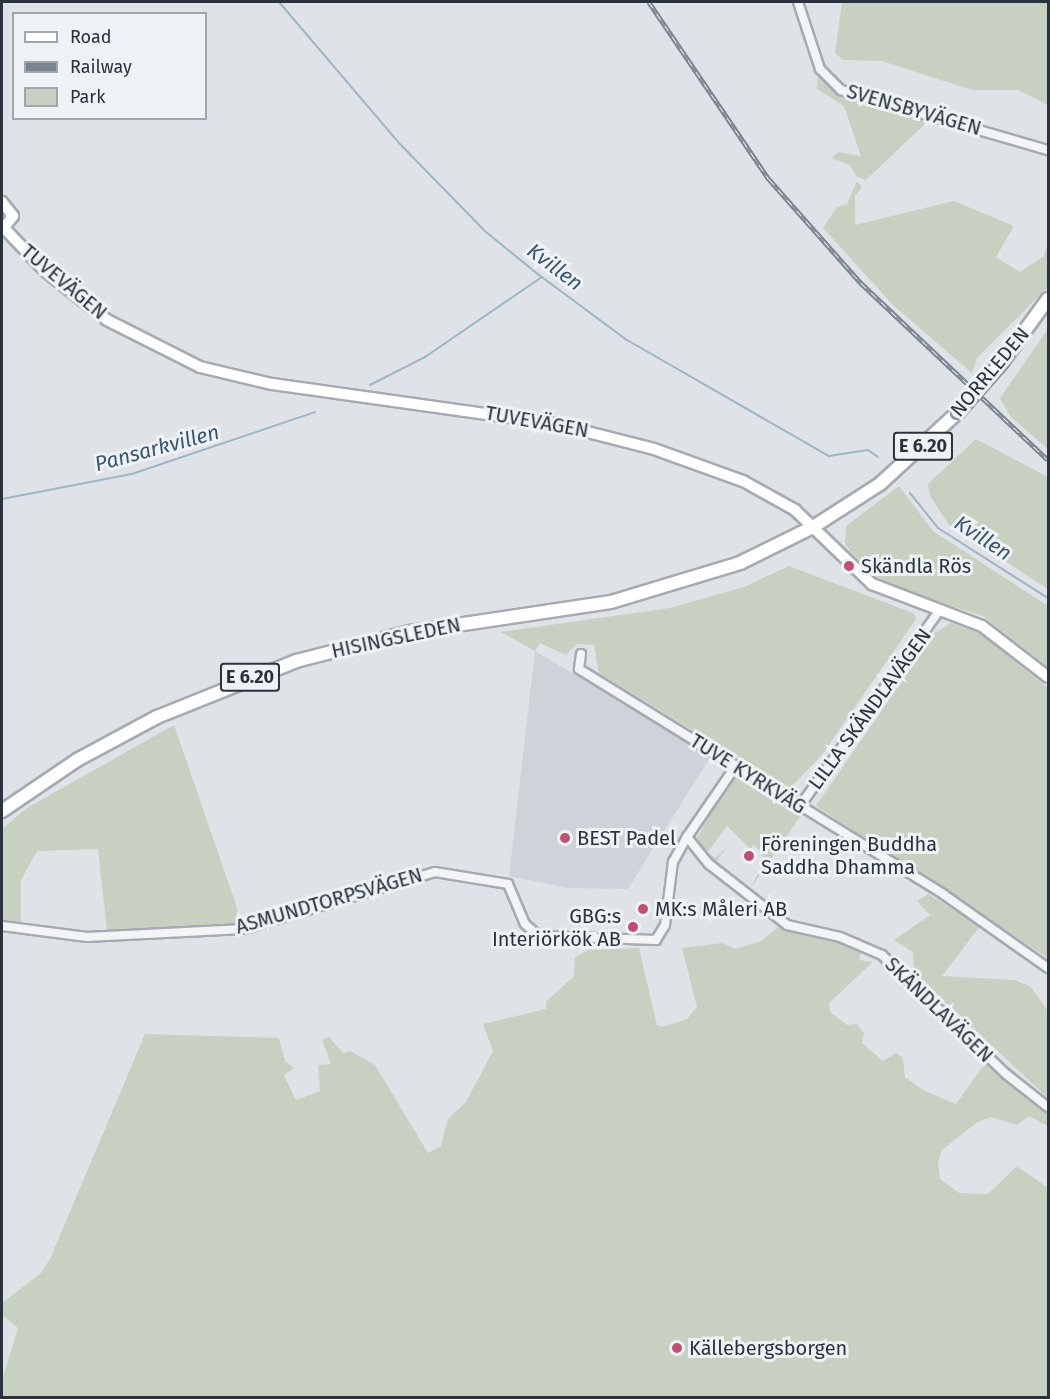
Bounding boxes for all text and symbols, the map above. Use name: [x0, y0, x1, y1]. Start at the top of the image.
legend: [12, 12, 207, 120]
text: Road: [70, 26, 112, 48]
text: Railway: [70, 56, 132, 78]
street label: SVENSBYVÄGEN: [844, 79, 984, 141]
text: Park: [70, 86, 105, 108]
water label: Kvillen: [522, 238, 588, 296]
street label: TUVEVÄGEN: [16, 239, 112, 325]
street label: NORRLEDEN: [946, 322, 1034, 422]
street label: TUVEVÄGEN: [483, 401, 591, 443]
water label: Pansarkvillen: [92, 419, 222, 477]
road number: E 6.20: [892, 431, 954, 461]
water label: Kvillen: [950, 510, 1016, 566]
place label: Skändla Rös: [861, 554, 971, 578]
marker: Skändla Rös: [842, 559, 856, 573]
street label: HISINGSLEDEN: [329, 613, 463, 663]
street label: LILLA SKÄNDLAVÄGEN: [803, 624, 937, 794]
road number: E 6.20: [218, 662, 282, 692]
street label: TUVE KYRKVÄG: [686, 729, 810, 819]
place label: BEST Padel: [577, 826, 676, 850]
marker: BEST Padel: [558, 831, 572, 845]
place label: Föreningen Buddha Saddha Dhamma: [761, 832, 937, 879]
marker: Föreningen Buddha Saddha Dhamma: [742, 849, 756, 863]
street label: ASMUNDTORPSVÄGEN: [233, 863, 425, 939]
place label: MK:s Måleri AB: [655, 897, 787, 921]
marker: MK:s Måleri AB: [636, 902, 650, 916]
place label: GBG:s Interiörkök AB: [492, 904, 621, 951]
marker: GBG:s Interiörkök AB: [626, 920, 640, 934]
street label: SKÄNDLAVÄGEN: [880, 952, 998, 1068]
place label: Källebergsborgen: [689, 1336, 847, 1360]
marker: Källebergsborgen: [670, 1341, 684, 1355]

